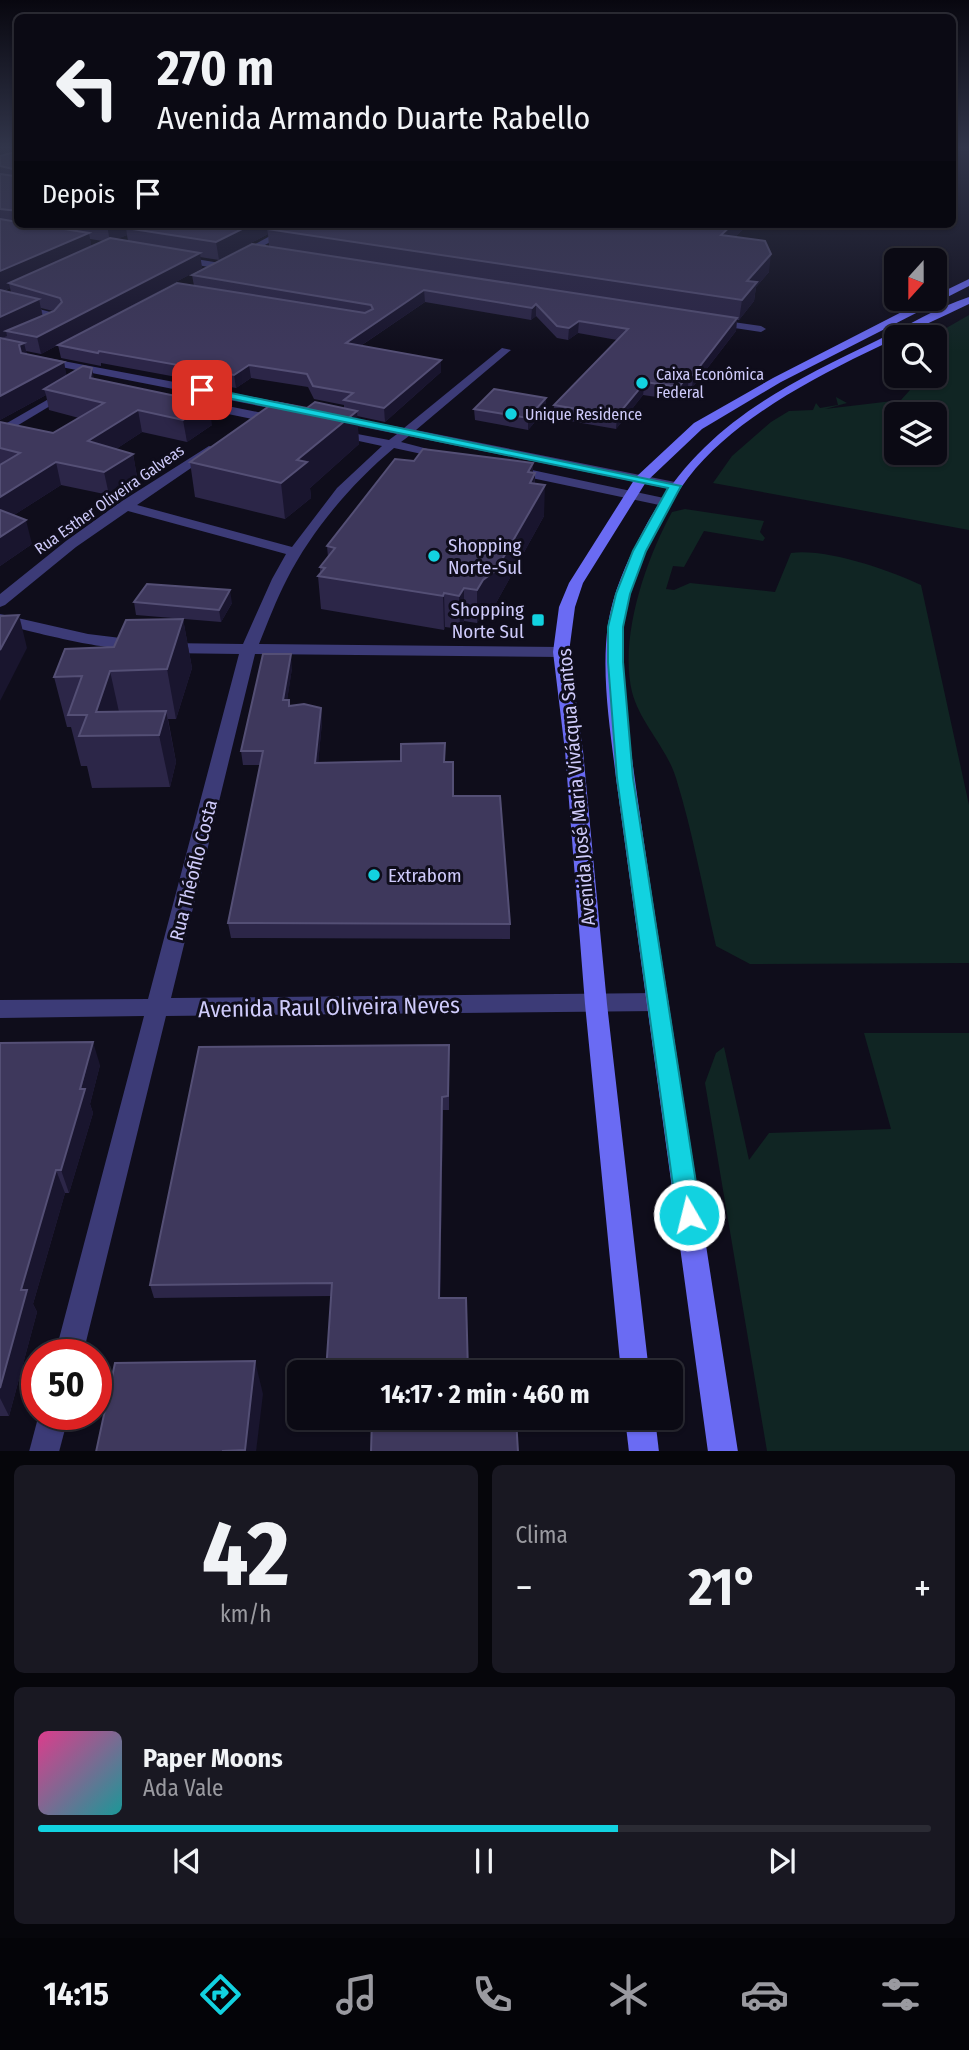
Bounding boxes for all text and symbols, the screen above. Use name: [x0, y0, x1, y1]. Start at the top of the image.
text: 270 m: [157, 39, 274, 98]
icon: left: [42, 42, 133, 133]
text: Avenida Armando Duarte Rabello: [157, 99, 590, 137]
icon: arrive: [129, 175, 167, 213]
text: Depois: [42, 179, 115, 210]
north arrow: [884, 248, 947, 312]
map controls: [884, 248, 947, 465]
button: search: [884, 325, 947, 388]
pin: [172, 360, 232, 420]
place label: Caixa Econômica Federal: [656, 365, 764, 402]
icon: arrive: [183, 371, 221, 409]
marker: Caixa Econômica Federal: [634, 375, 650, 391]
button: layers: [884, 402, 947, 465]
place label: Unique Residence: [525, 405, 642, 424]
marker: Unique Residence: [503, 406, 519, 422]
street label: Rua Esther Oliveira Galveas: [31, 440, 188, 558]
place label: Shopping Norte-Sul: [448, 534, 522, 579]
marker: Shopping Norte-Sul: [426, 548, 442, 564]
place label: Shopping Norte Sul: [451, 598, 524, 643]
marker: Shopping Norte Sul: [530, 612, 546, 628]
street label: Avenida José Maria Vivácqua Santos: [553, 647, 600, 926]
street label: Rua Théofilo Costa: [165, 797, 222, 943]
place label: Extrabom: [388, 864, 462, 887]
marker: Extrabom: [366, 867, 382, 883]
street label: Avenida Raul Oliveira Neves: [198, 991, 460, 1023]
position arrow: [652, 1178, 726, 1252]
speed limit sign: 50: [21, 1339, 112, 1430]
text: 14:17 · 2 min · 460 m: [380, 1379, 590, 1410]
text: 42: [202, 1500, 290, 1609]
text: Clima: [516, 1521, 568, 1549]
text: 21°: [688, 1556, 758, 1619]
text: −: [516, 1565, 533, 1611]
text: +: [914, 1565, 931, 1611]
text: km/h: [220, 1600, 271, 1628]
text: Paper Moons: [143, 1743, 283, 1774]
text: Ada Vale: [143, 1774, 223, 1802]
icon: previous: [168, 1842, 206, 1880]
icon: pause: [465, 1842, 503, 1880]
icon: next: [763, 1842, 801, 1880]
icon: directions: [196, 1970, 245, 2019]
icon: music: [332, 1970, 381, 2019]
icon: phone: [468, 1970, 517, 2019]
icon: climate: [604, 1970, 653, 2019]
icon: car: [740, 1970, 789, 2019]
icon: filters: [876, 1970, 925, 2019]
text: 14:15: [44, 1975, 109, 2013]

